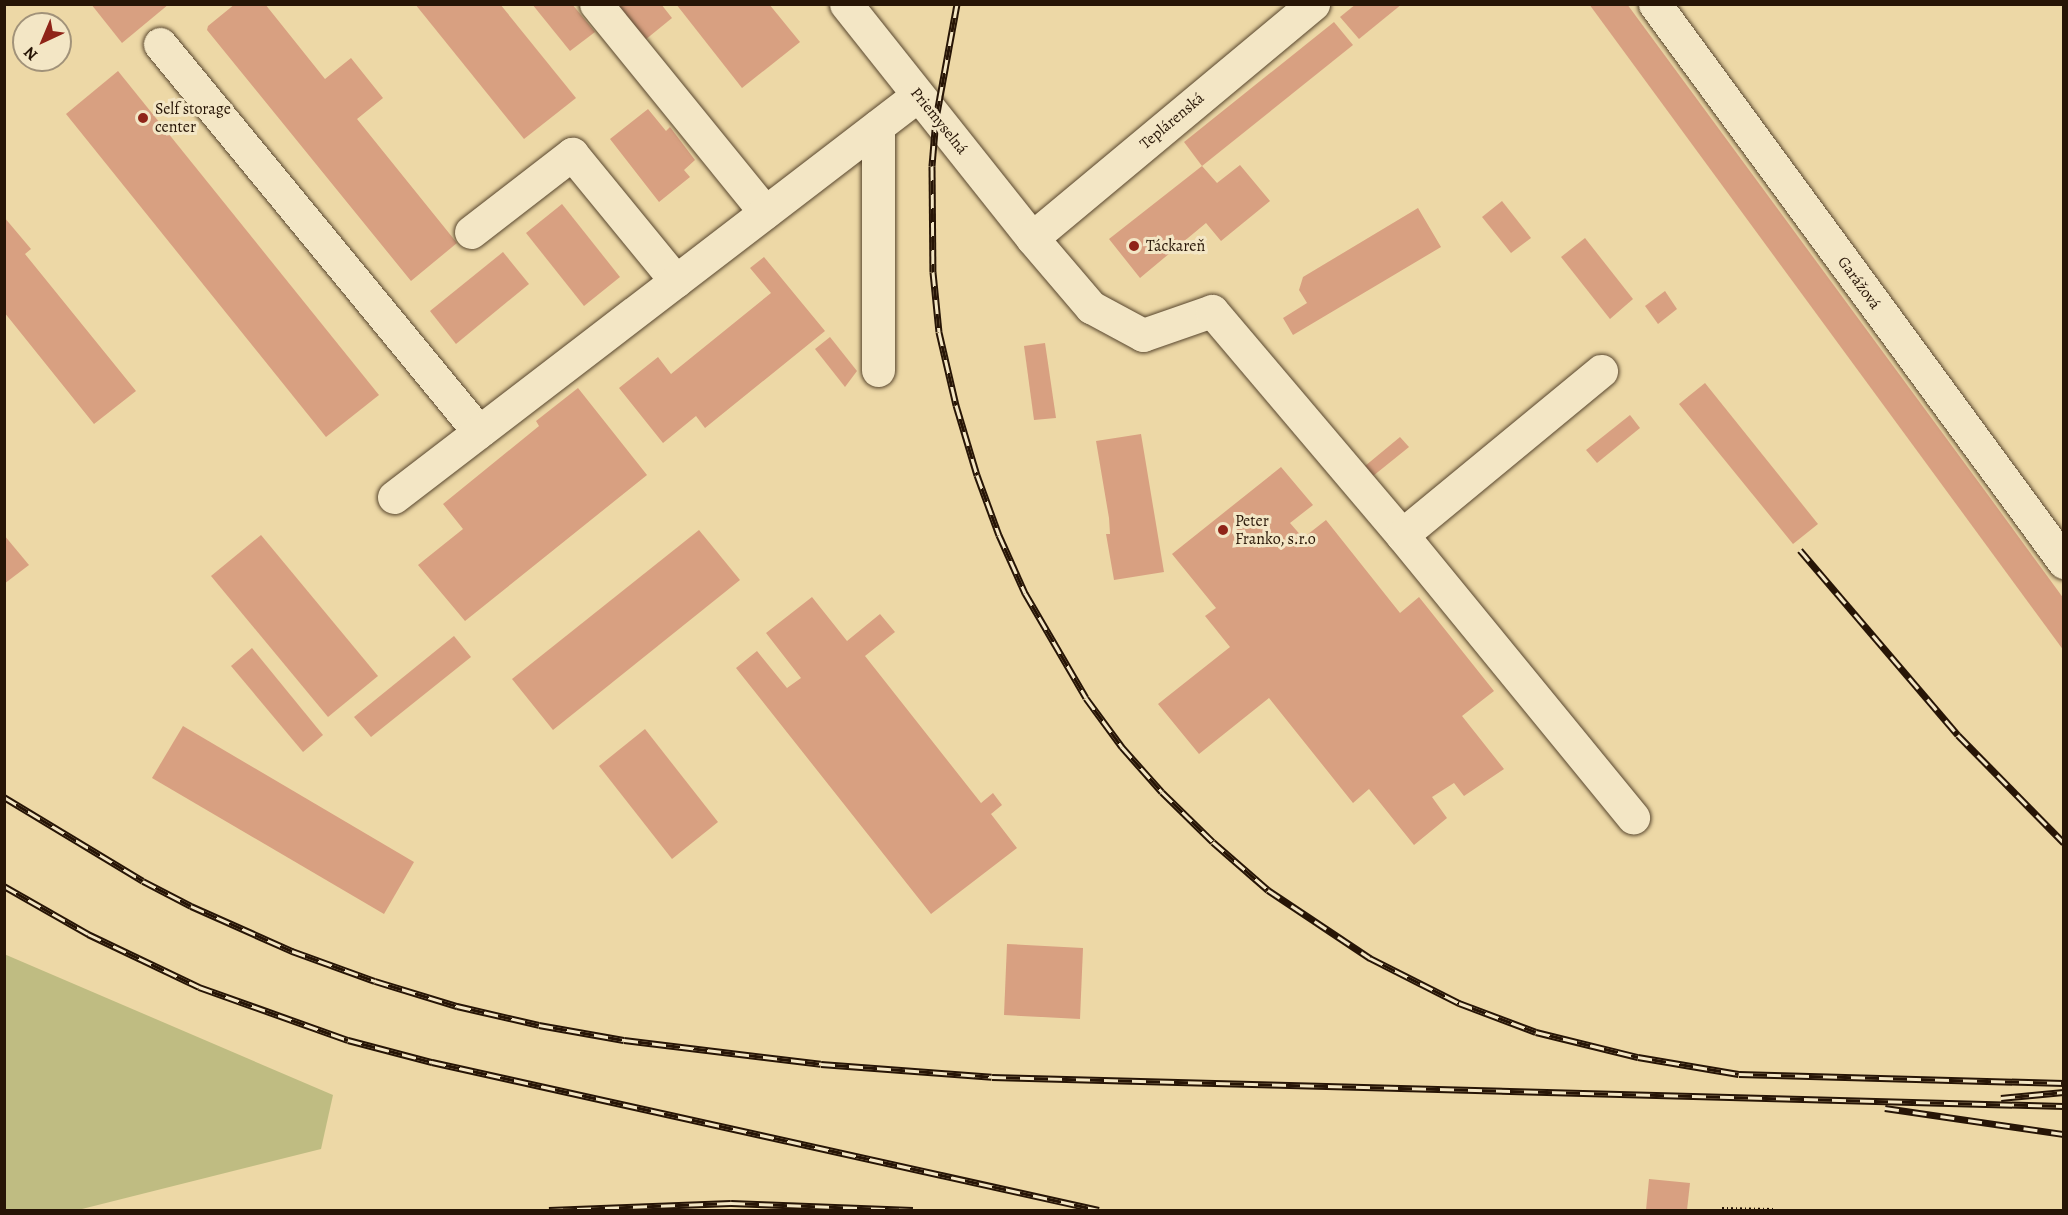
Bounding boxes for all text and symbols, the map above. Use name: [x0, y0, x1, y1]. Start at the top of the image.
north arrow: [12, 12, 72, 72]
text: N: [19, 42, 43, 65]
street label: Priemyselná: [906, 84, 972, 158]
street label: Teplárenská: [1136, 89, 1208, 153]
place label: Self storage center: [155, 99, 231, 137]
marker: Self storage center: [136, 111, 150, 125]
place label: Táckareň: [1146, 236, 1205, 256]
marker: Táckareň: [1127, 239, 1141, 253]
street label: Garážová: [1833, 253, 1885, 313]
place label: Peter Franko, s.r.o: [1235, 511, 1316, 549]
marker: Peter Franko, s.r.o: [1216, 523, 1230, 537]

